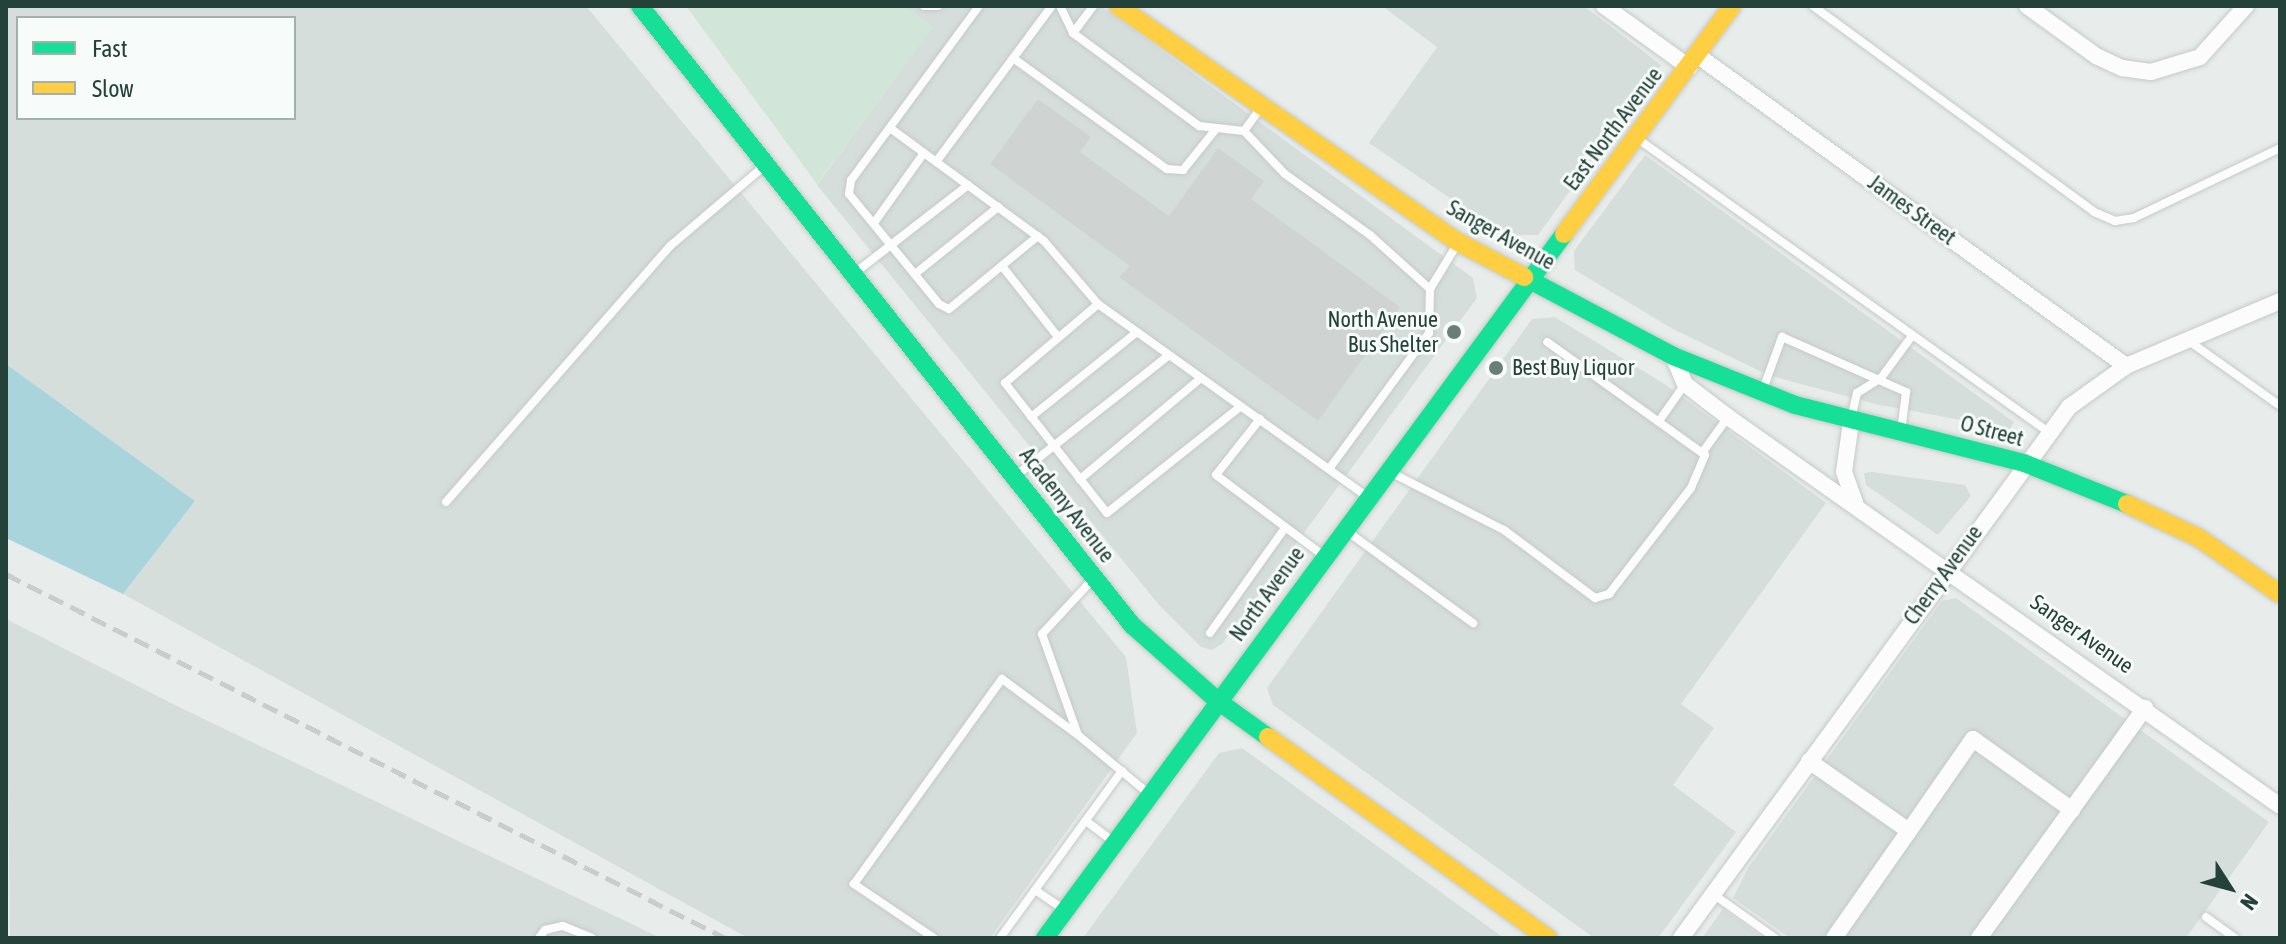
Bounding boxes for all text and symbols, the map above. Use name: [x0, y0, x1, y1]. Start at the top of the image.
legend: [16, 16, 296, 120]
text: Fast: [92, 35, 128, 62]
street label: East North Avenue: [1558, 62, 1668, 196]
text: Slow: [92, 75, 134, 102]
street label: James Street: [1863, 169, 1961, 251]
street label: Sanger Avenue: [1442, 194, 1560, 276]
place label: North Avenue Bus Shelter: [1327, 306, 1438, 358]
marker: North Avenue Bus Shelter: [1445, 323, 1463, 341]
place label: Best Buy Liquor: [1512, 355, 1634, 381]
marker: Best Buy Liquor: [1487, 359, 1505, 377]
street label: O Street: [1958, 410, 2026, 452]
street label: Academy Avenue: [1014, 442, 1120, 568]
street label: Cherry Avenue: [1898, 520, 1988, 630]
street label: North Avenue: [1224, 542, 1310, 646]
street label: Sanger Avenue: [2025, 589, 2139, 679]
north arrow: [2190, 848, 2270, 928]
text: N: [2235, 889, 2264, 915]

